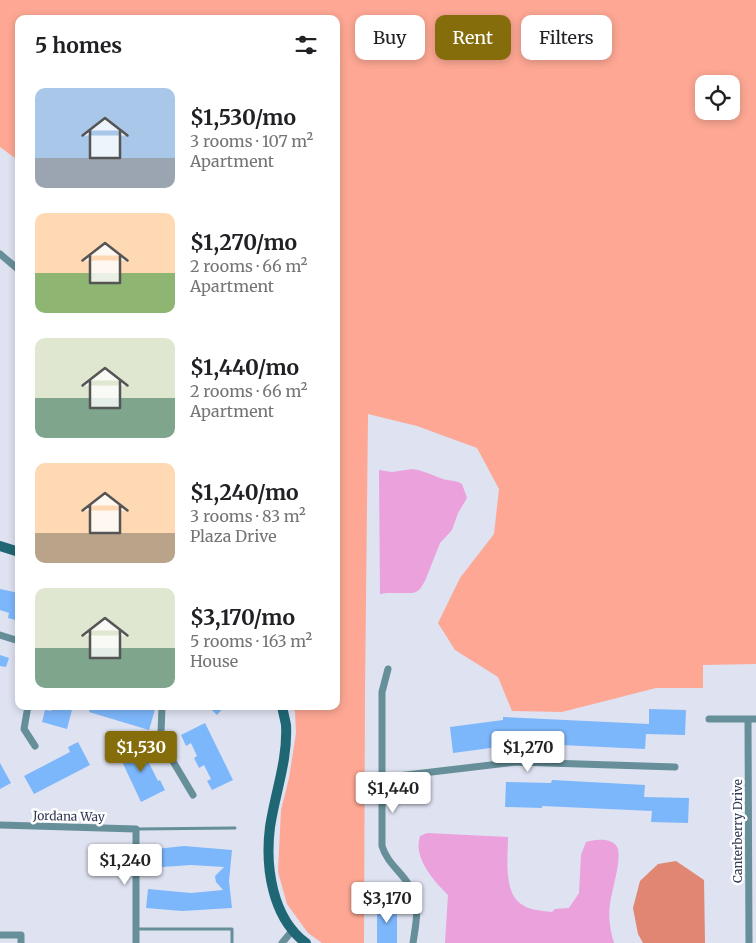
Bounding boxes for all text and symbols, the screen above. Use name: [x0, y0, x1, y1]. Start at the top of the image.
chip: Buy: [355, 15, 425, 60]
chip: Rent: [435, 15, 511, 60]
chip: Filters: [521, 15, 612, 60]
icon: filters: [292, 31, 320, 59]
text: 5 homes: [35, 32, 122, 59]
map controls: [695, 75, 740, 120]
button: locate: [695, 75, 740, 120]
text: $1,530/mo: [190, 104, 296, 131]
icon: home: [75, 108, 135, 168]
text: 3 rooms · 107 m²: [190, 131, 313, 151]
text: Apartment: [190, 151, 274, 171]
text: $1,270/mo: [190, 229, 297, 256]
icon: home: [75, 233, 135, 293]
text: 2 rooms · 66 m²: [190, 256, 307, 276]
text: Apartment: [190, 276, 274, 296]
text: $1,440/mo: [190, 354, 299, 381]
icon: home: [75, 358, 135, 418]
text: 2 rooms · 66 m²: [190, 381, 307, 401]
text: Apartment: [190, 401, 274, 421]
text: $1,240/mo: [190, 479, 299, 506]
icon: home: [75, 483, 135, 543]
text: 3 rooms · 83 m²: [190, 506, 306, 526]
text: Plaza Drive: [190, 526, 277, 546]
text: $3,170/mo: [190, 604, 295, 631]
icon: home: [75, 608, 135, 668]
text: 5 rooms · 163 m²: [190, 631, 312, 651]
text: House: [190, 651, 238, 671]
pin: $1,530: [100, 730, 182, 773]
pin: $1,270: [487, 730, 569, 773]
text: $1,530: [116, 737, 166, 757]
text: $1,270: [502, 737, 554, 757]
pin: $1,440: [352, 772, 434, 814]
text: $1,440: [367, 778, 419, 798]
street label: Canterberry Drive: [730, 779, 745, 883]
street label: Jordana Way: [32, 808, 105, 824]
pin: $1,240: [84, 844, 166, 886]
text: $1,240: [99, 850, 151, 870]
pin: $3,170: [346, 882, 428, 924]
text: $3,170: [362, 888, 412, 908]

